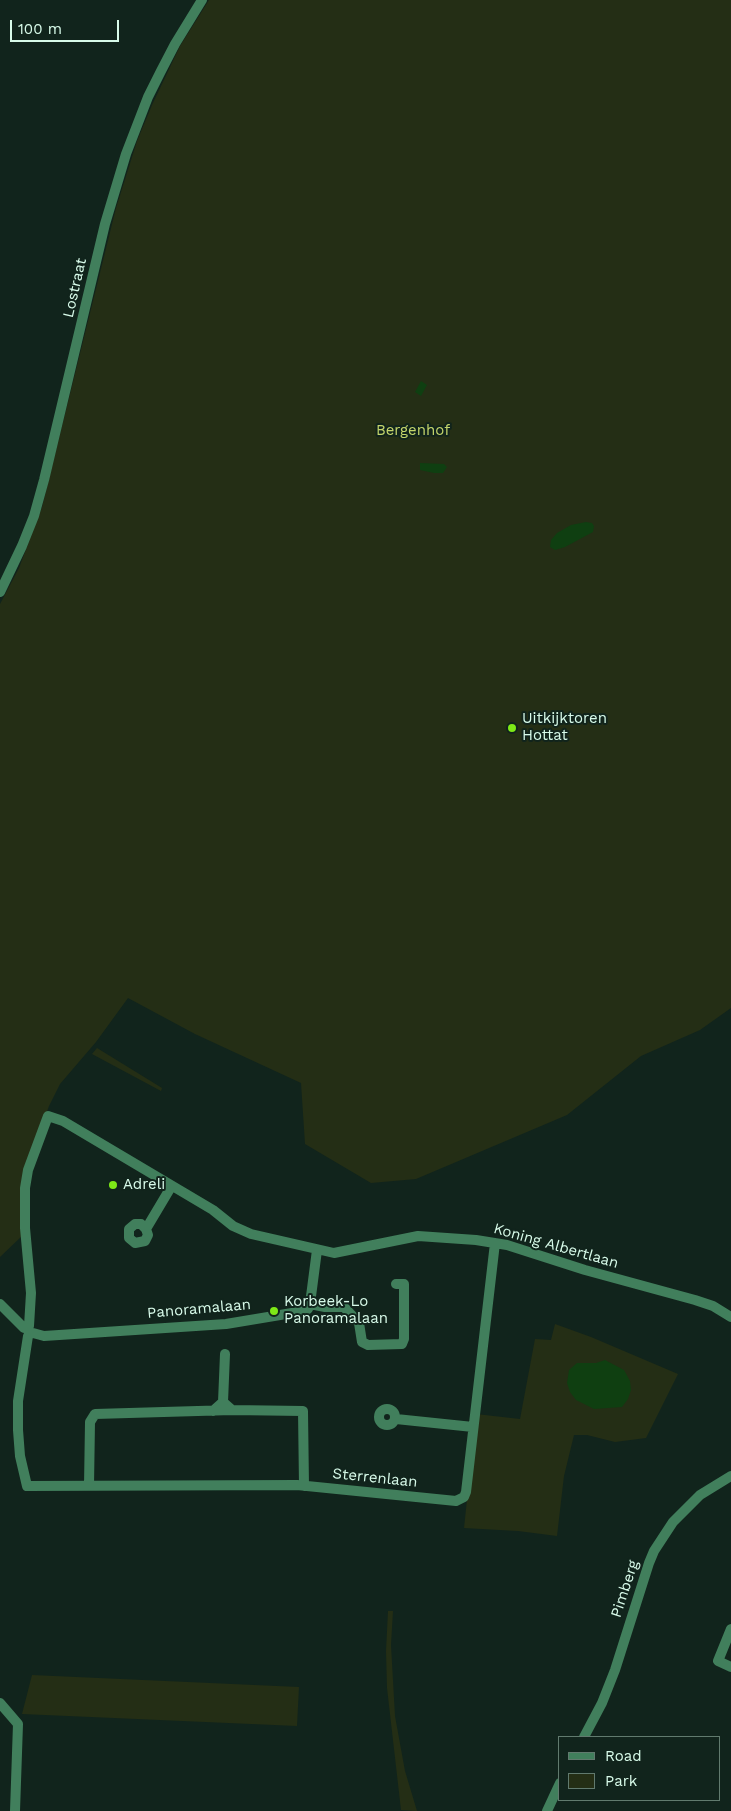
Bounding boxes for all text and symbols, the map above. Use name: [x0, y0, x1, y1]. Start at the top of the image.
scale bar: [12, 10, 121, 42]
text: 100 m: [18, 20, 62, 38]
street label: Lostraat: [59, 256, 91, 320]
park label: Bergenhof: [376, 422, 450, 440]
place label: Uitkijktoren Hottat: [522, 710, 607, 745]
marker: Uitkijktoren Hottat: [506, 722, 518, 734]
place label: Adreli: [123, 1176, 165, 1194]
marker: Adreli: [107, 1179, 119, 1191]
street label: Koning Albertlaan: [491, 1220, 621, 1272]
place label: Korbeek-Lo Panoramalaan: [284, 1293, 388, 1328]
street label: Panoramalaan: [146, 1296, 252, 1322]
marker: Korbeek-Lo Panoramalaan: [268, 1305, 280, 1317]
street label: Sterrenlaan: [332, 1465, 418, 1491]
street label: Pimberg: [607, 1558, 643, 1620]
legend: [558, 1736, 721, 1801]
text: Road: [605, 1747, 642, 1765]
text: Park: [605, 1772, 637, 1790]

